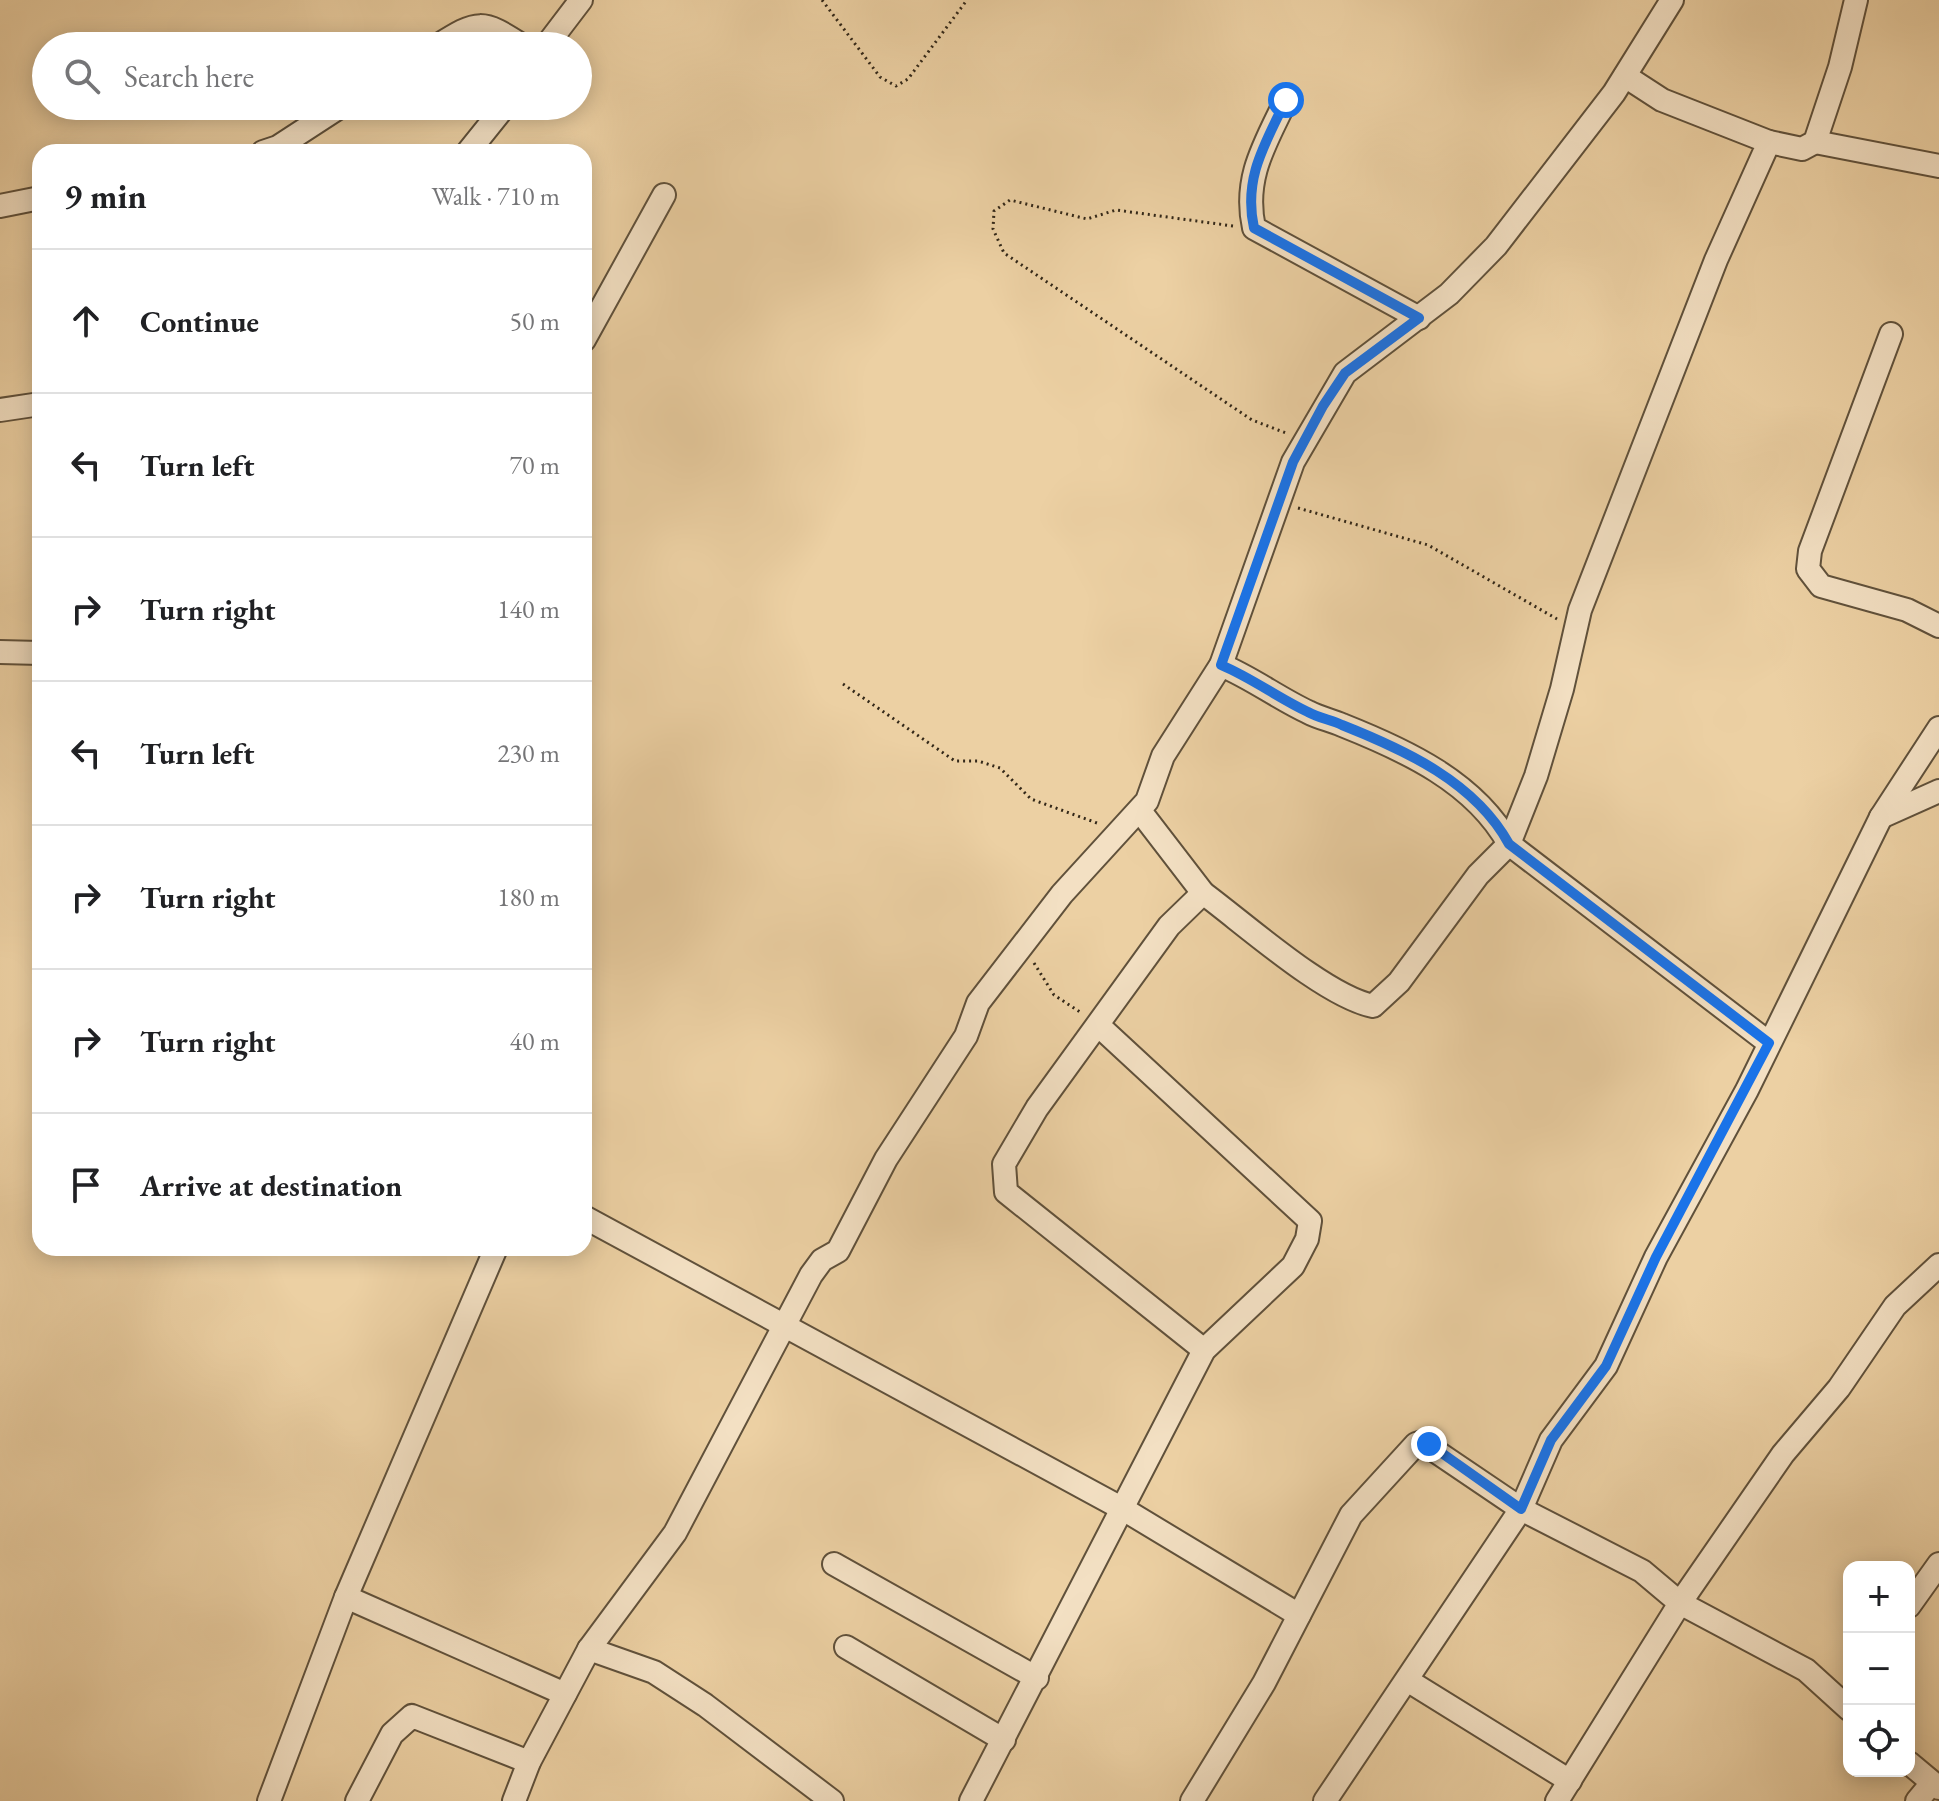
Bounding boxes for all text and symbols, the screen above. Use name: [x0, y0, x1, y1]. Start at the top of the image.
search box: [32, 32, 592, 120]
icon: search: [60, 54, 104, 98]
text: Search here: [124, 57, 254, 96]
route start: [1268, 82, 1304, 118]
text: 9 min: [64, 174, 147, 218]
text: Walk · 710 m: [432, 179, 560, 213]
icon: ahead: [64, 299, 108, 343]
text: Continue: [140, 302, 259, 341]
text: 50 m: [510, 304, 560, 338]
icon: left: [64, 443, 108, 487]
text: Turn left: [140, 446, 254, 485]
text: 70 m: [510, 448, 560, 482]
icon: right: [64, 587, 108, 631]
text: Turn right: [140, 590, 276, 629]
text: 140 m: [497, 592, 560, 626]
icon: left: [64, 731, 108, 775]
text: Turn left: [140, 734, 254, 773]
text: 230 m: [497, 736, 560, 770]
icon: right: [64, 875, 108, 919]
text: Turn right: [140, 878, 276, 917]
text: 180 m: [497, 880, 560, 914]
icon: right: [64, 1019, 108, 1063]
text: Turn right: [140, 1022, 276, 1061]
text: 40 m: [510, 1024, 560, 1058]
icon: arrive: [64, 1163, 108, 1207]
text: Arrive at destination: [140, 1166, 402, 1205]
route end: [1411, 1426, 1447, 1462]
map controls: [1843, 1561, 1915, 1777]
button: +: [1843, 1561, 1915, 1633]
button: −: [1843, 1633, 1915, 1705]
button: locate: [1843, 1705, 1915, 1777]

